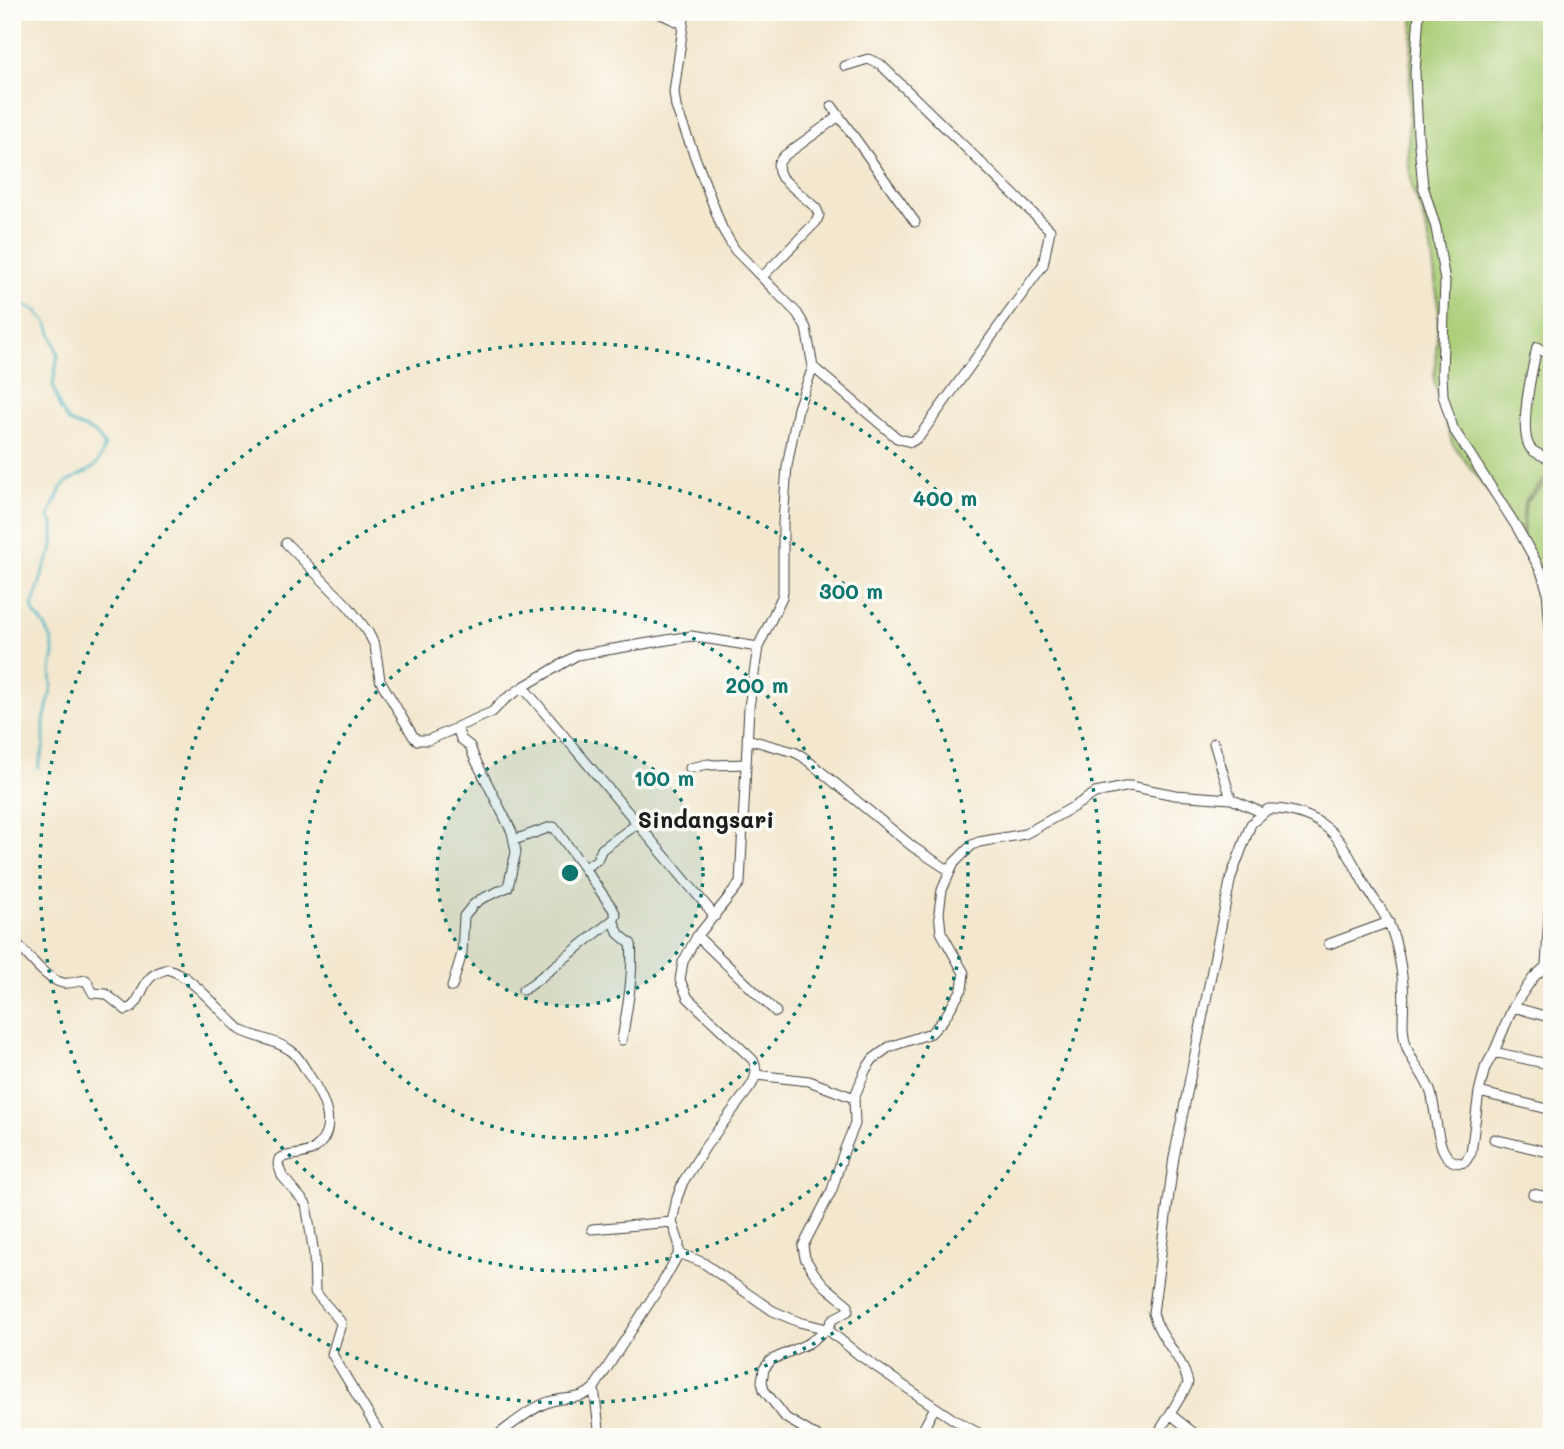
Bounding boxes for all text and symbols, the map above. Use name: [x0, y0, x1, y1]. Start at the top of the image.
text: 400 m: [913, 484, 977, 511]
text: 300 m: [819, 577, 883, 604]
text: 200 m: [726, 671, 788, 698]
text: 100 m: [634, 764, 694, 791]
district label: Sindangsari: [638, 804, 774, 834]
centre of rings: [558, 861, 582, 885]

